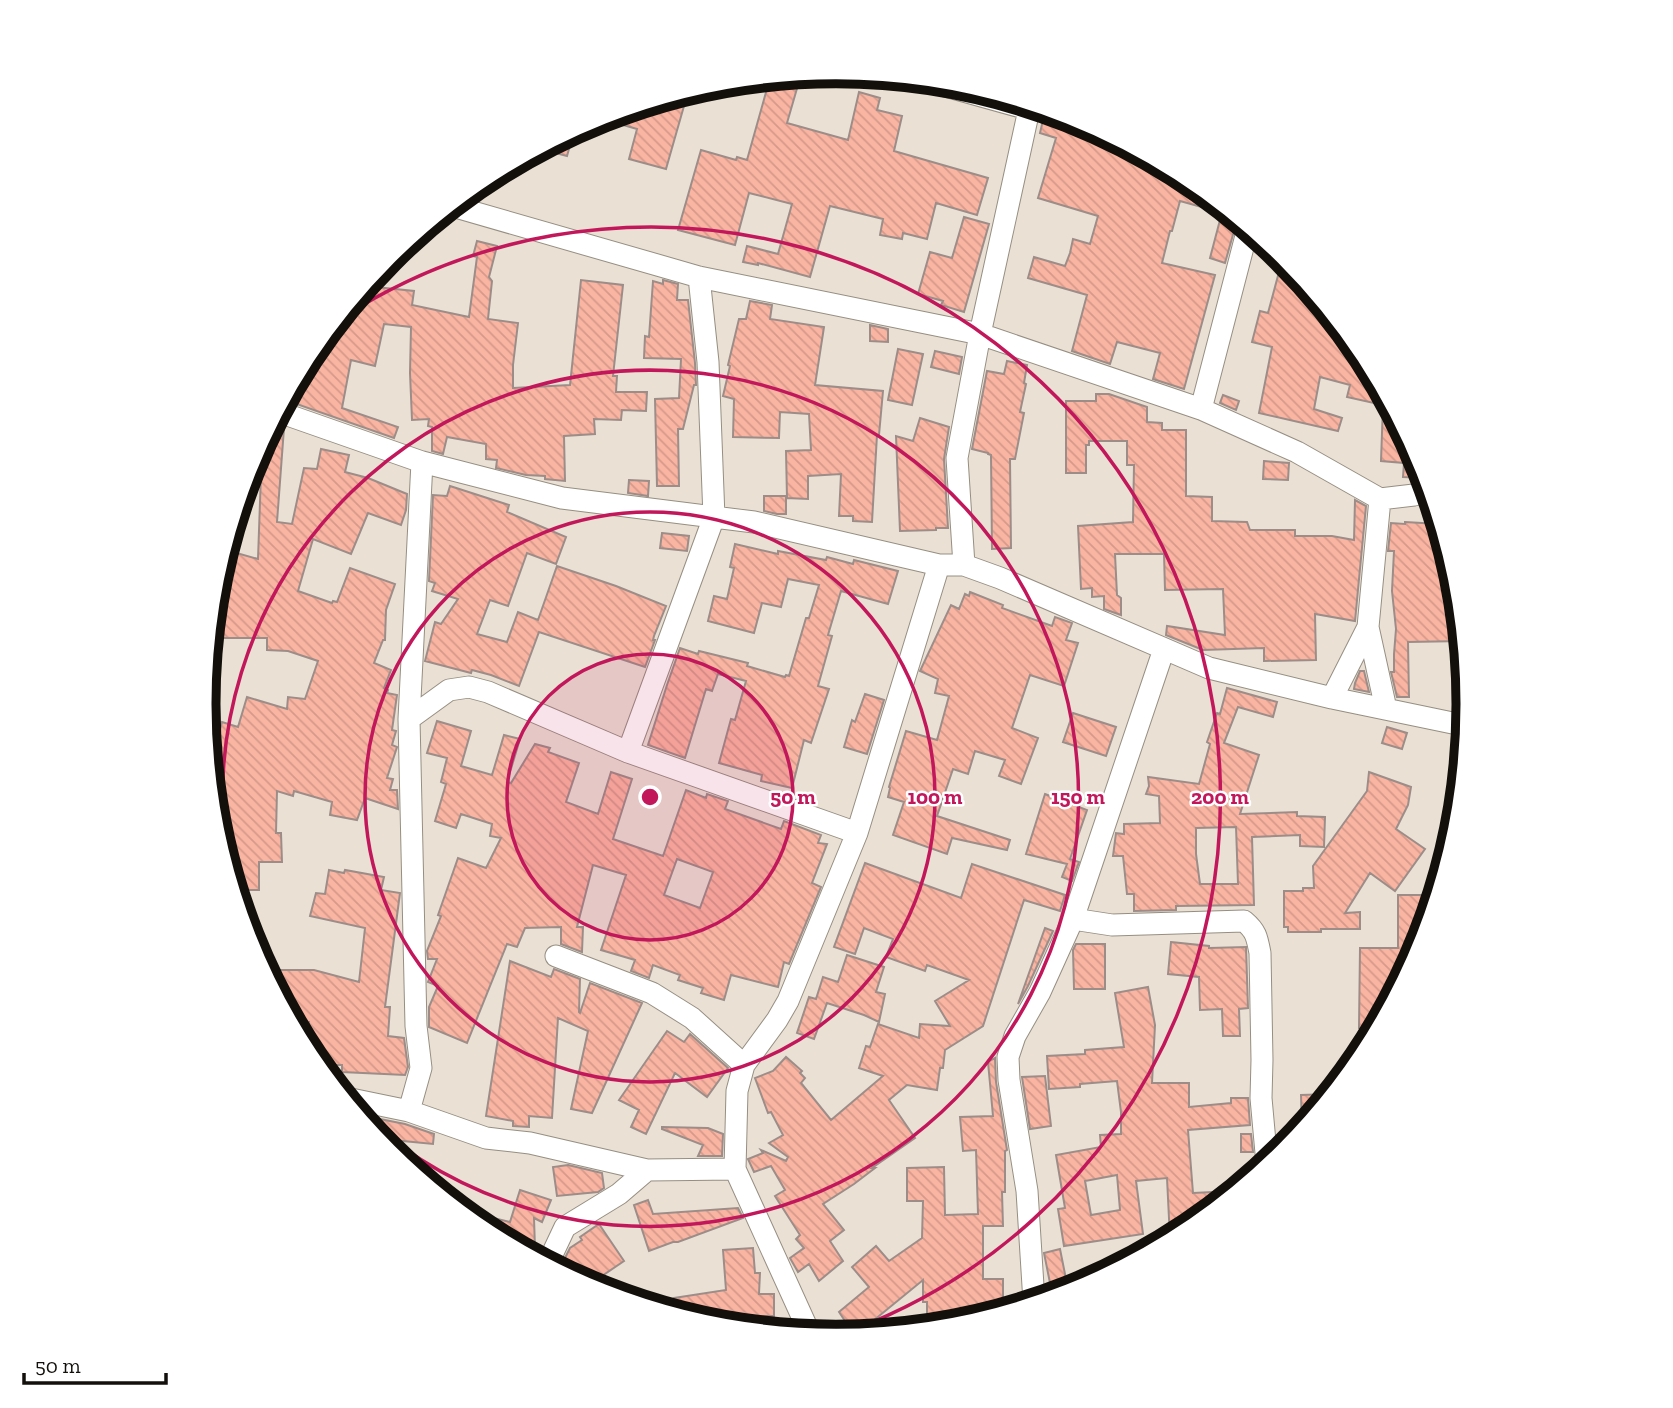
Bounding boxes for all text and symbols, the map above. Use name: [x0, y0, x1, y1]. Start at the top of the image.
text: 50 m: [770, 784, 816, 809]
text: 100 m: [908, 784, 963, 809]
text: 150 m: [1051, 784, 1106, 809]
text: 200 m: [1191, 784, 1249, 809]
centre of rings: [638, 785, 662, 809]
scale bar: [24, 1342, 166, 1386]
text: 50 m: [35, 1353, 81, 1378]

